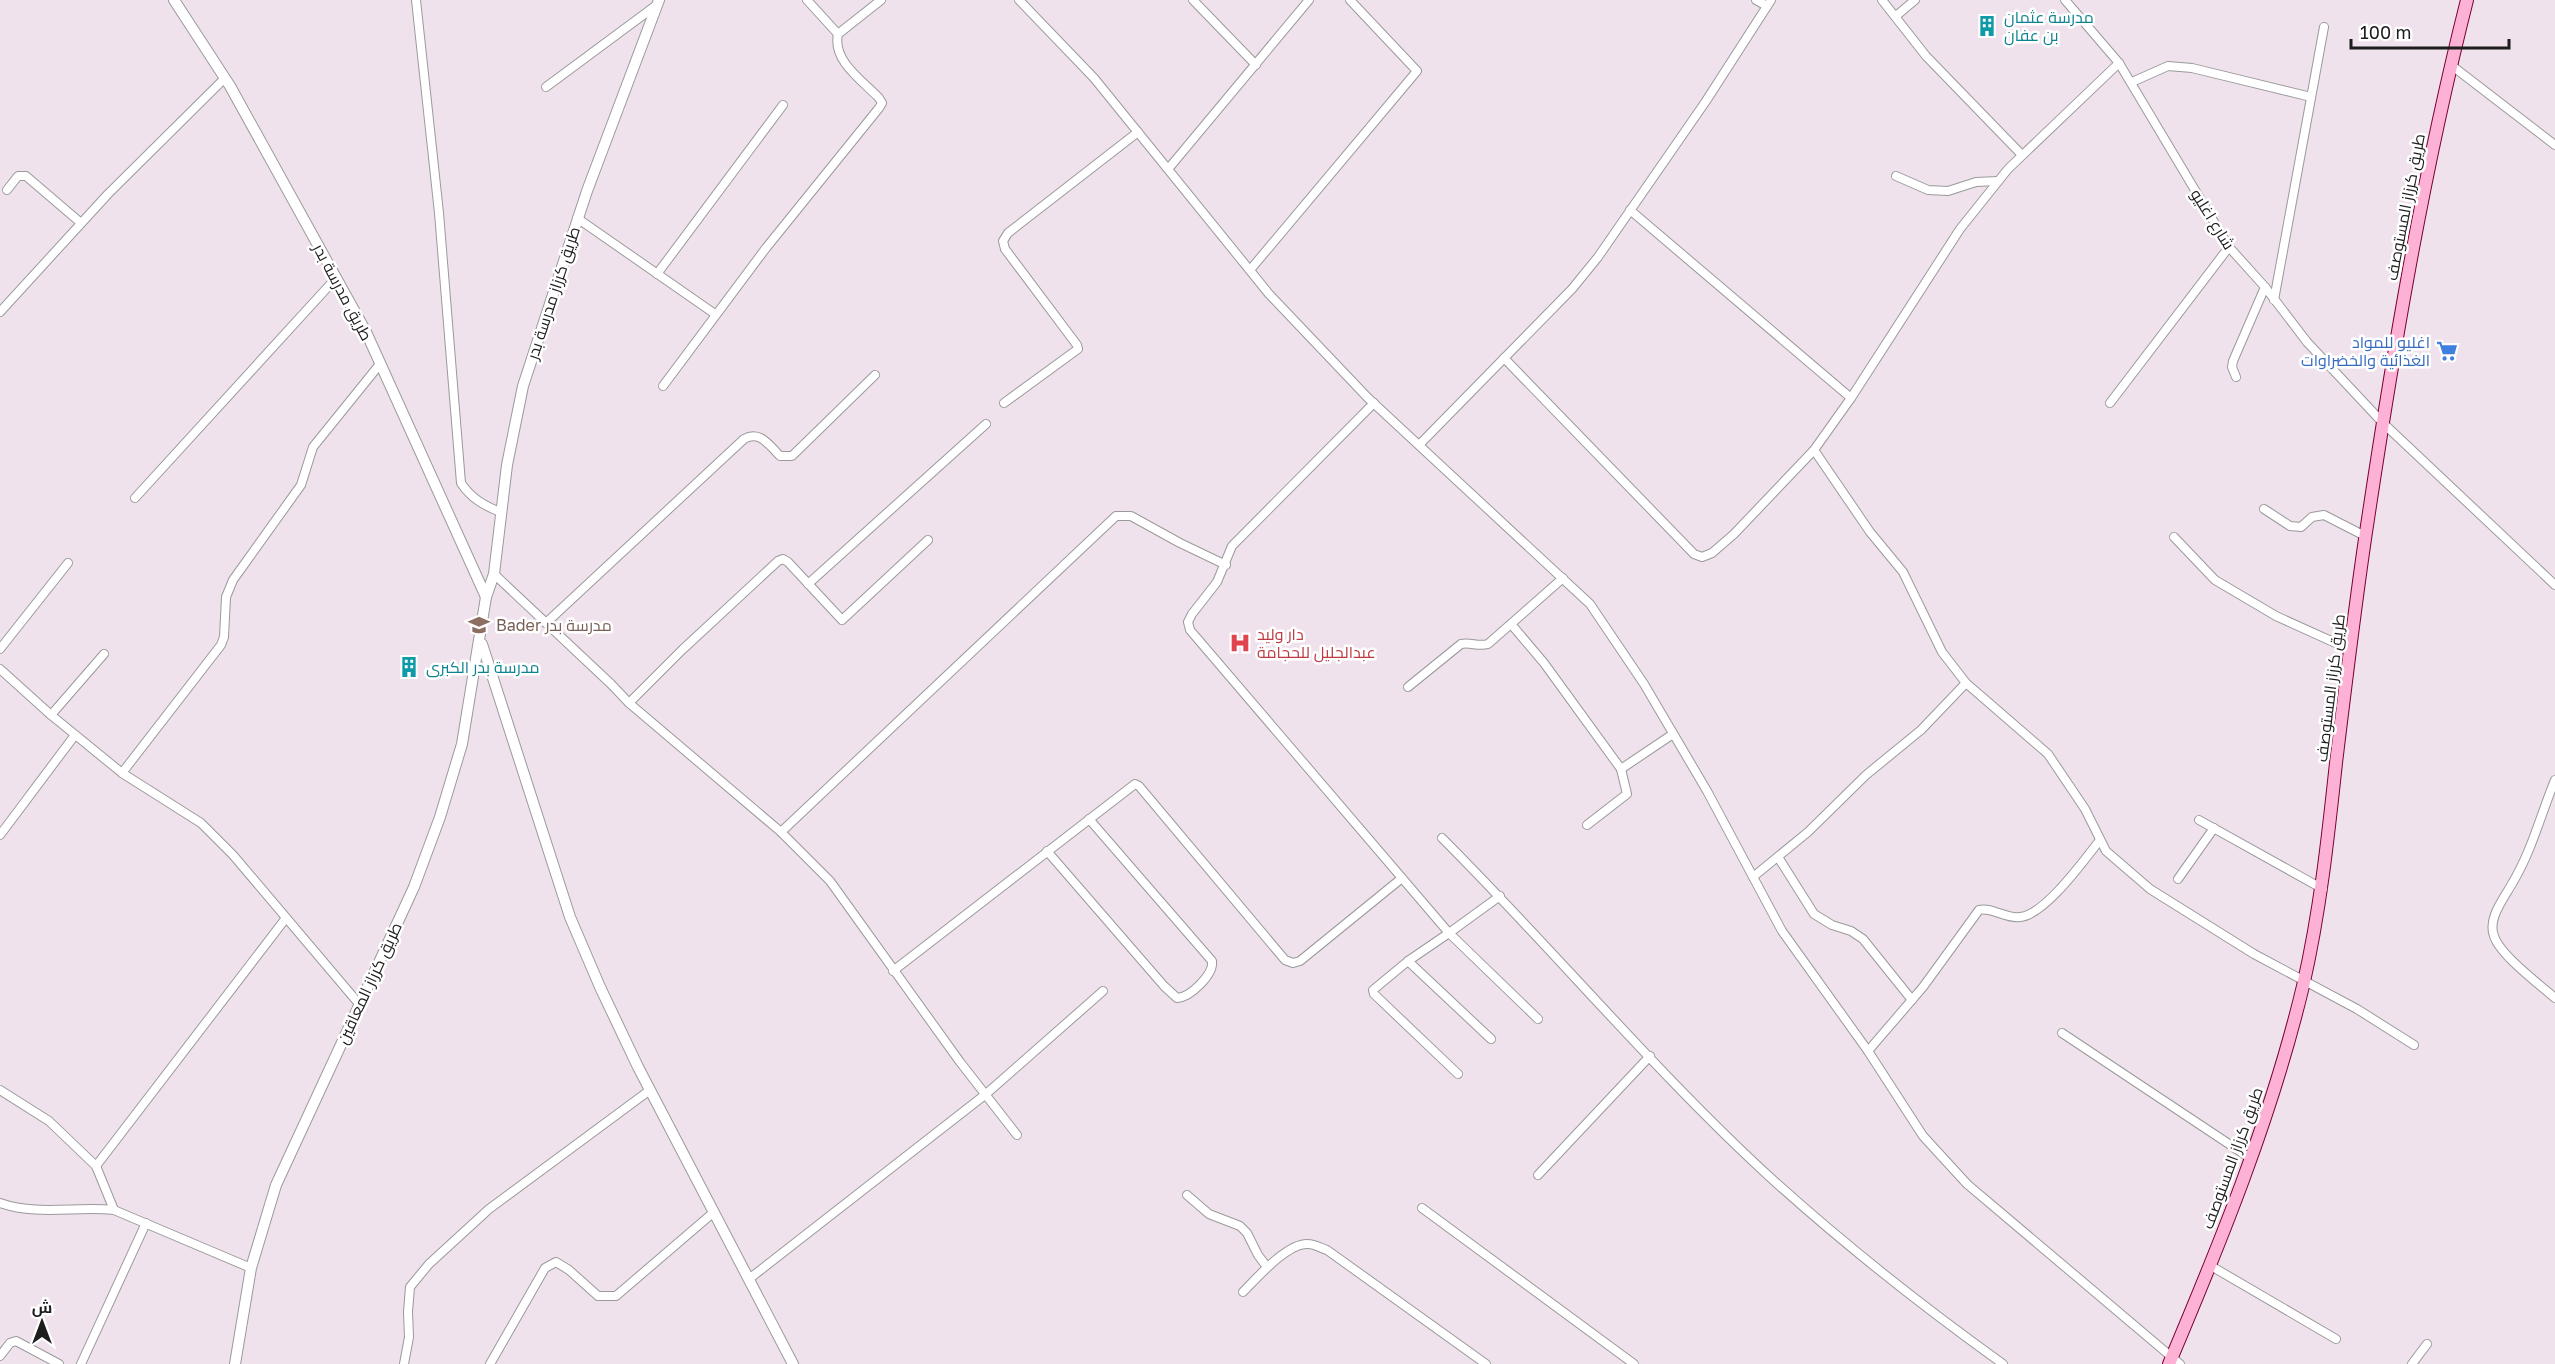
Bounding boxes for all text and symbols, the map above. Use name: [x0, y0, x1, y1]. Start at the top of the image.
place label: مدرسة عثمان بن عفان: [2004, 7, 2094, 46]
scale bar: [2351, 12, 2508, 50]
building icon: مدرسة عثمان بن عفان: [1975, 14, 1999, 38]
text: 100 m: [2360, 21, 2411, 43]
street label: طريق كرزاز المستوصف: [2381, 132, 2430, 282]
street label: شارع اغليو: [2185, 185, 2239, 254]
street label: طريق كرزاز مدرسة بدر: [522, 224, 585, 363]
street label: طريق مدرسة بدر: [308, 239, 377, 344]
place label: اغليو للمواد الغذائية والخضراوات: [2301, 332, 2430, 370]
supermarket icon: اغليو للمواد الغذائية والخضراوات: [2435, 339, 2459, 363]
school or university icon: Bader مدرسة بدر: [467, 613, 491, 637]
street label: طريق كرزاز المستوصف: [2311, 613, 2350, 763]
place label: Bader مدرسة بدر: [496, 615, 612, 635]
place label: دار وليد عبدالجليل للحجامة: [1257, 624, 1376, 663]
hospital icon: دار وليد عبدالجليل للحجامة: [1228, 631, 1252, 655]
building icon: مدرسة بدر الكبرى: [397, 655, 421, 679]
place label: مدرسة بدر الكبرى: [426, 657, 540, 678]
street label: طريق كرزاز المعاقين: [332, 919, 407, 1048]
street label: طريق كرزاز المستوصف: [2197, 1084, 2268, 1232]
north arrow: [12, 1292, 72, 1352]
text: ش: [32, 1297, 52, 1317]

